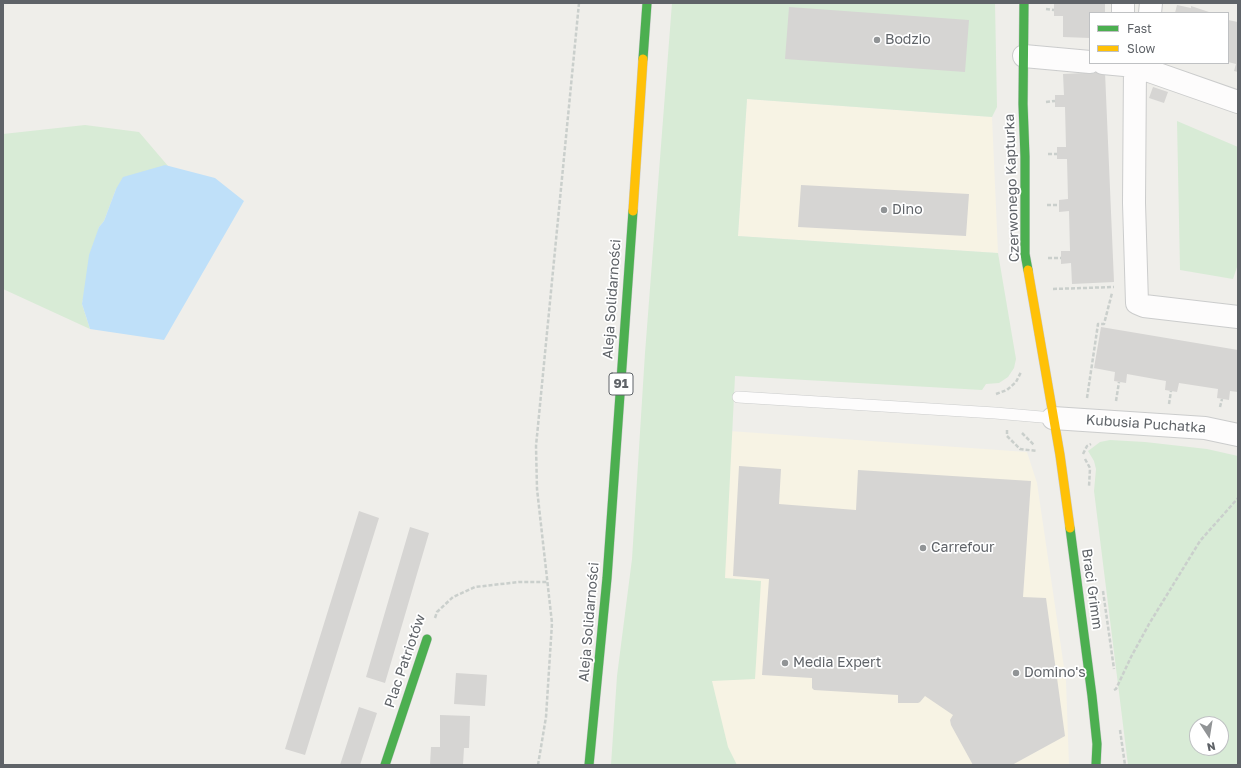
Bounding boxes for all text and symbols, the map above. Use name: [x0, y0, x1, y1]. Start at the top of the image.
legend: [1089, 12, 1229, 64]
text: Fast: [1127, 21, 1152, 36]
place label: Bodzio: [885, 32, 931, 48]
marker: Bodzio: [872, 35, 882, 45]
text: Slow: [1127, 41, 1155, 56]
street label: Czerwonego Kapturka: [1001, 114, 1023, 262]
place label: Dino: [892, 202, 923, 218]
marker: Dino: [879, 205, 889, 215]
street label: Aleja Solidarności: [599, 239, 625, 359]
road number: 91: [609, 373, 633, 395]
street label: Kubusia Puchatka: [1085, 411, 1207, 437]
place label: Carrefour: [931, 540, 994, 556]
marker: Carrefour: [918, 543, 928, 553]
street label: Braci Grimm: [1078, 548, 1106, 630]
street label: Aleja Solidarności: [575, 561, 603, 683]
street label: Plac Patriotów: [381, 612, 429, 710]
place label: Media Expert: [793, 655, 881, 671]
marker: Media Expert: [780, 658, 790, 668]
place label: Domino's: [1024, 665, 1086, 681]
marker: Domino's: [1011, 668, 1021, 678]
north arrow: [1189, 716, 1229, 756]
text: N: [1206, 740, 1217, 754]

